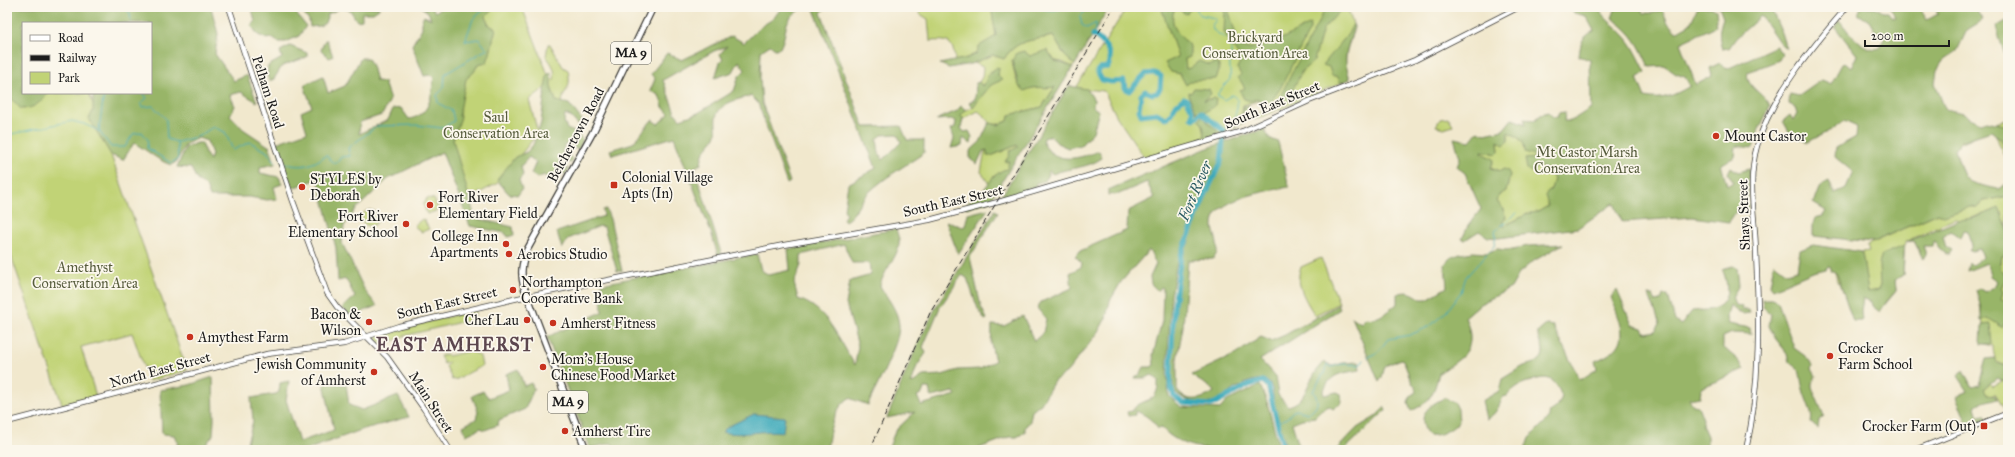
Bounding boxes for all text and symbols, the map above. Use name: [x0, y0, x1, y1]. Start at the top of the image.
legend: [22, 22, 152, 94]
scale bar: [1865, 22, 1949, 48]
park label: Brickyard Conservation Area: [1202, 29, 1308, 62]
text: 200 m: [1871, 29, 1904, 43]
text: Road: [58, 31, 84, 45]
road number: MA 9: [611, 42, 651, 64]
text: Railway: [58, 51, 97, 65]
street label: Pelham Road: [248, 53, 288, 131]
text: Park: [58, 71, 80, 85]
street label: South East Street: [1222, 77, 1322, 133]
street label: Belchertown Road: [544, 85, 608, 185]
park label: Saul Conservation Area: [443, 109, 549, 142]
place label: Mount Castor: [1724, 128, 1807, 145]
marker: Mount Castor: [1711, 131, 1721, 141]
park label: Mt Castor Marsh Conservation Area: [1534, 144, 1640, 177]
water label: Fort River: [1174, 158, 1216, 225]
place label: Colonial Village Apts (In): [621, 169, 713, 203]
place label: STYLES by Deborah: [310, 171, 382, 204]
street label: Shays Street: [1734, 179, 1754, 251]
marker: Colonial Village Apts (In): [609, 180, 619, 190]
street label: South East Street: [901, 181, 1005, 221]
marker: STYLES by Deborah: [297, 182, 307, 192]
place label: Fort River Elementary Field: [438, 189, 538, 222]
marker: Fort River Elementary Field: [425, 200, 435, 210]
place label: Fort River Elementary School: [288, 208, 399, 241]
marker: Fort River Elementary School: [401, 219, 411, 229]
place label: College Inn Apartments: [429, 228, 498, 261]
marker: College Inn Apartments: [501, 239, 511, 249]
place label: Aerobics Studio: [516, 246, 608, 263]
marker: Aerobics Studio: [504, 249, 514, 259]
park label: Amethyst Conservation Area: [32, 259, 138, 292]
place label: Northampton Cooperative Bank: [521, 274, 623, 307]
street label: South East Street: [395, 283, 499, 323]
marker: Northampton Cooperative Bank: [508, 285, 518, 295]
place label: Bacon & Wilson: [310, 306, 361, 339]
place label: Chef Lau: [464, 312, 520, 329]
marker: Chef Lau: [522, 315, 532, 325]
place label: Amherst Fitness: [560, 315, 656, 332]
marker: Bacon & Wilson: [364, 317, 374, 327]
marker: Amherst Fitness: [548, 318, 558, 328]
place label: Amythest Farm: [197, 329, 289, 346]
marker: Amythest Farm: [185, 332, 195, 342]
district label: EAST AMHERST: [376, 334, 534, 356]
place label: Crocker Farm School: [1838, 340, 1913, 373]
street label: North East Street: [108, 348, 212, 392]
place label: Mom's House Chinese Food Market: [551, 351, 675, 384]
marker: Crocker Farm School: [1825, 351, 1835, 361]
place label: Jewish Community of Amherst: [253, 356, 366, 389]
marker: Mom's House Chinese Food Market: [538, 362, 548, 372]
marker: Jewish Community of Amherst: [369, 367, 379, 377]
street label: Main Street: [405, 368, 457, 436]
road number: MA 9: [548, 391, 588, 413]
place label: Crocker Farm (Out): [1862, 418, 1976, 436]
marker: Crocker Farm (Out): [1979, 421, 1989, 431]
place label: Amherst Tire: [572, 423, 651, 440]
marker: Amherst Tire: [560, 426, 570, 436]

